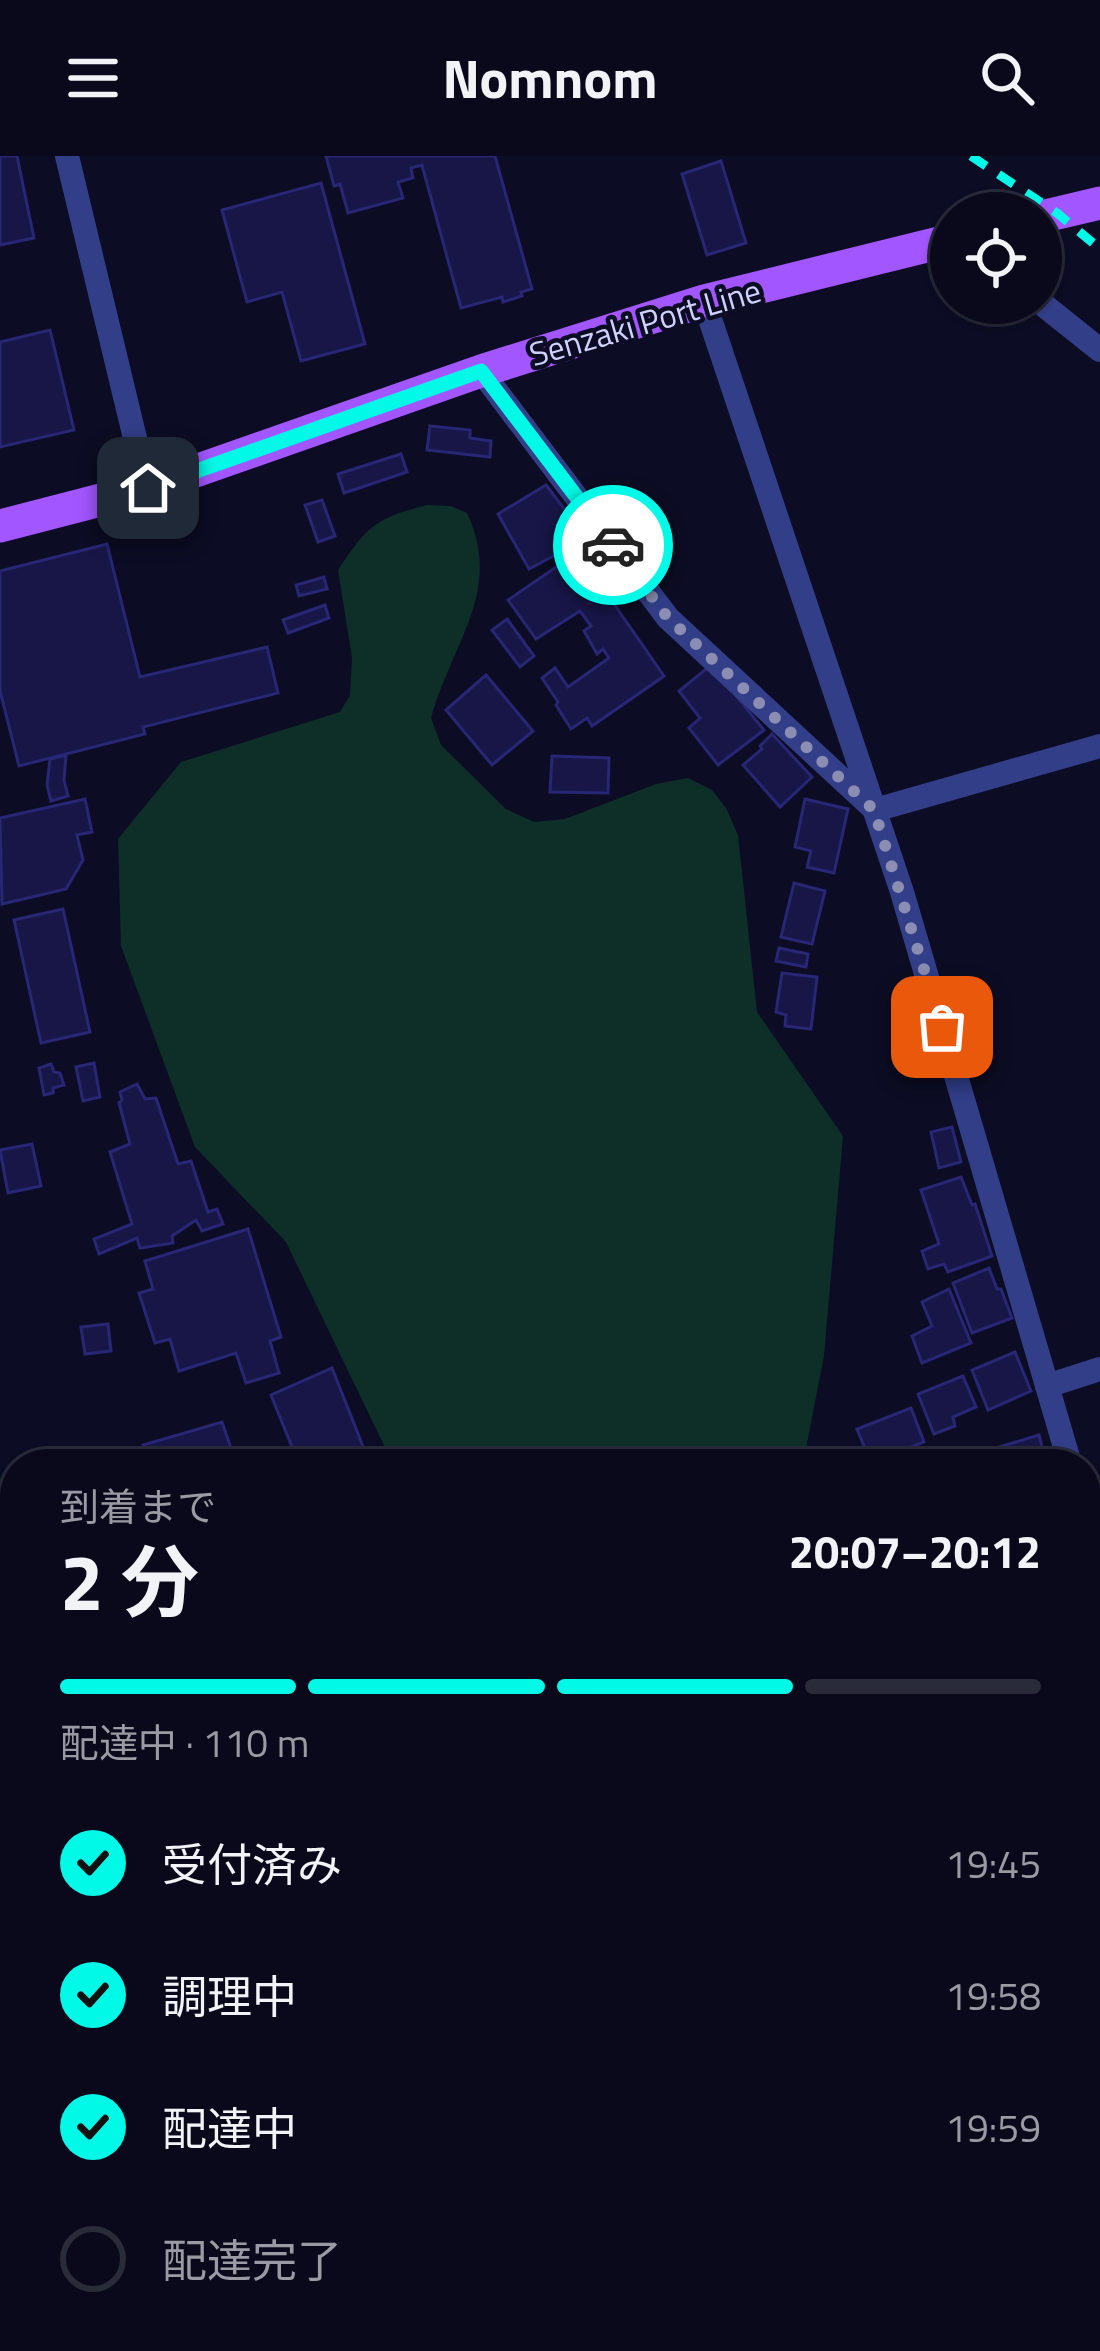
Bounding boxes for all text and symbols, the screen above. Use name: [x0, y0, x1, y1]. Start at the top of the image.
text: Nomnom: [442, 37, 658, 119]
icon: menu: [60, 45, 126, 111]
icon: search: [974, 45, 1040, 111]
map controls: [930, 192, 1062, 324]
button: locate: [930, 192, 1062, 324]
street label: Senzaki Port Line: [523, 265, 767, 379]
pin: [97, 437, 199, 539]
icon: home: [115, 455, 181, 521]
courier: [553, 485, 673, 605]
icon: car: [580, 512, 646, 578]
pin: [891, 976, 993, 1078]
icon: bag: [909, 994, 975, 1060]
text: 到着まで: [60, 1477, 216, 1536]
text: 20:07–20:12: [789, 1517, 1041, 1585]
text: 2 分: [60, 1522, 199, 1640]
text: 配達中 · 110 m: [60, 1713, 309, 1772]
icon: check: [60, 1830, 126, 1896]
text: 受付済み: [162, 1830, 342, 1898]
text: 19:45: [945, 1834, 1041, 1893]
icon: check: [60, 1962, 126, 2028]
text: 調理中: [162, 1962, 297, 2030]
text: 19:58: [945, 1966, 1041, 2025]
icon: check: [60, 2094, 126, 2160]
text: 配達中: [162, 2094, 297, 2162]
text: 19:59: [945, 2098, 1041, 2157]
text: 配達完了: [162, 2226, 342, 2294]

